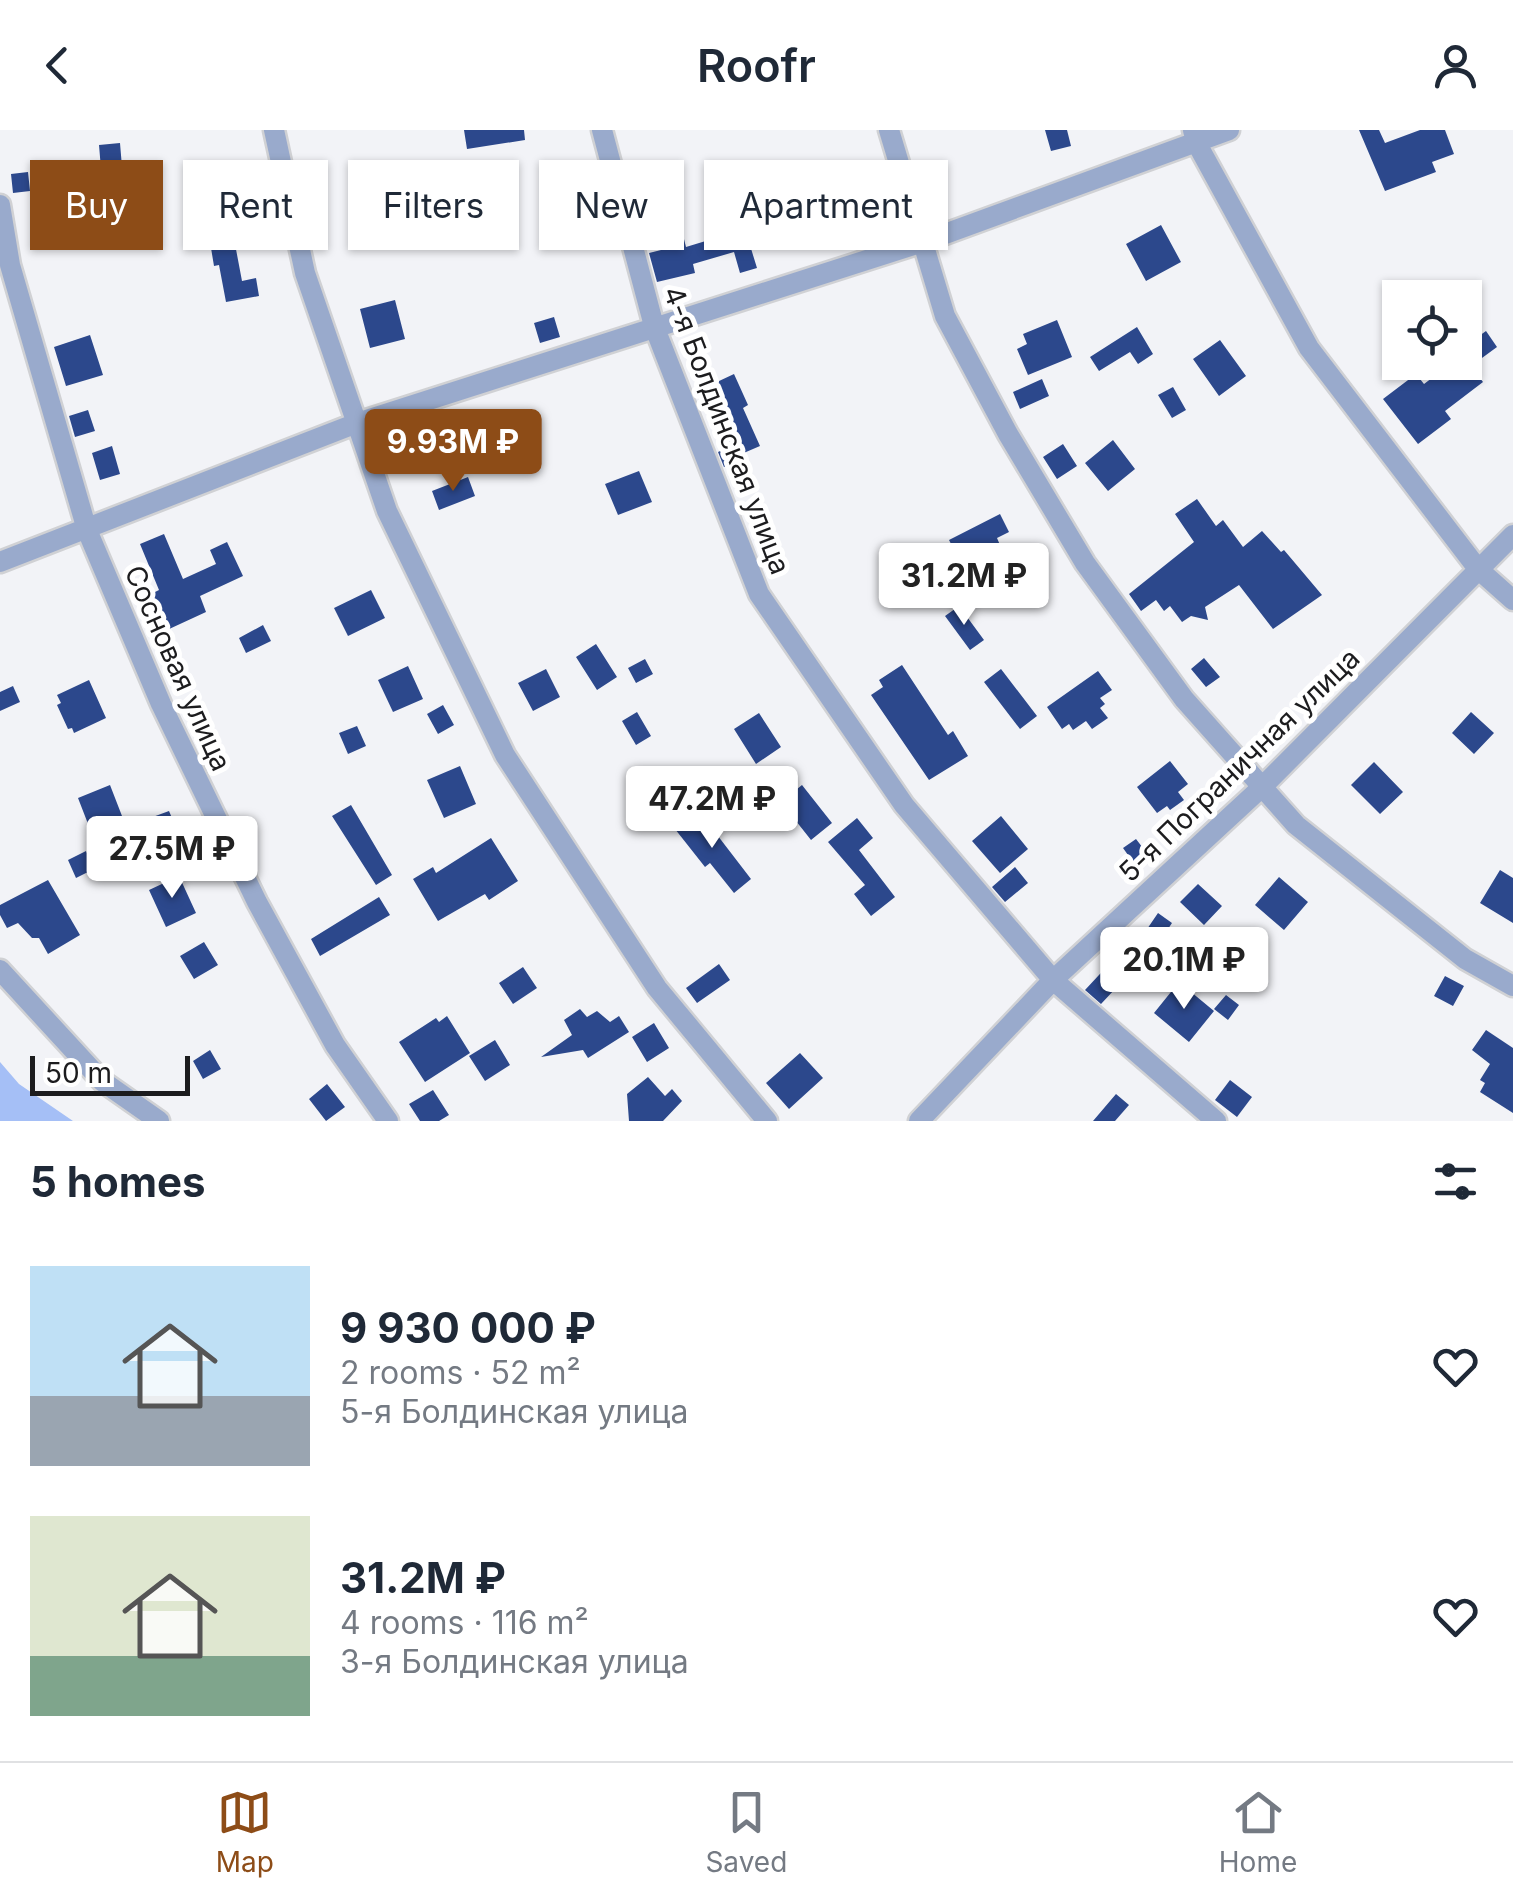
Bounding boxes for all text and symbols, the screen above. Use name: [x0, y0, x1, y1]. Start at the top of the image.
icon: back: [30, 38, 85, 93]
text: Roofr: [697, 38, 816, 93]
icon: person: [1428, 38, 1483, 93]
chip: Buy: [30, 160, 163, 250]
chip: Rent: [183, 160, 328, 250]
chip: Filters: [348, 160, 519, 250]
chip: New: [539, 160, 684, 250]
chip: Apartment: [704, 160, 948, 250]
map controls: [1382, 280, 1482, 380]
button: locate: [1382, 280, 1482, 380]
street label: 4-я Болдинская улица: [656, 281, 798, 579]
pin: 9.93M ₽: [361, 409, 545, 494]
text: 9.93M ₽: [387, 422, 519, 461]
pin: 31.2M ₽: [872, 543, 1056, 628]
text: 31.2M ₽: [901, 556, 1027, 595]
street label: Сосновая улица: [118, 560, 238, 776]
street label: 5-я Пограничная улица: [1112, 641, 1366, 889]
pin: 47.2M ₽: [620, 766, 804, 851]
text: 47.2M ₽: [648, 779, 776, 818]
pin: 27.5M ₽: [80, 816, 264, 901]
text: 27.5M ₽: [109, 829, 235, 868]
pin: 20.1M ₽: [1092, 927, 1276, 1012]
text: 20.1M ₽: [1122, 940, 1246, 979]
scale bar: [30, 1051, 190, 1096]
text: 50 m: [45, 1056, 112, 1090]
icon: filters: [1428, 1154, 1483, 1209]
text: 5 homes: [30, 1156, 206, 1207]
text: 9 930 000 ₽: [340, 1302, 596, 1353]
icon: home: [110, 1306, 230, 1426]
icon: heart: [1428, 1339, 1483, 1394]
text: 2 rooms · 52 m²: [340, 1353, 581, 1392]
text: 5-я Болдинская улица: [340, 1392, 688, 1431]
text: 31.2M ₽: [340, 1552, 506, 1603]
icon: home: [110, 1556, 230, 1676]
icon: heart: [1428, 1589, 1483, 1644]
text: 4 rooms · 116 m²: [340, 1603, 589, 1642]
text: 3-я Болдинская улица: [340, 1642, 689, 1681]
tab: Map: [216, 1785, 274, 1879]
tab: Saved: [705, 1785, 787, 1879]
tab: Home: [1219, 1785, 1297, 1879]

